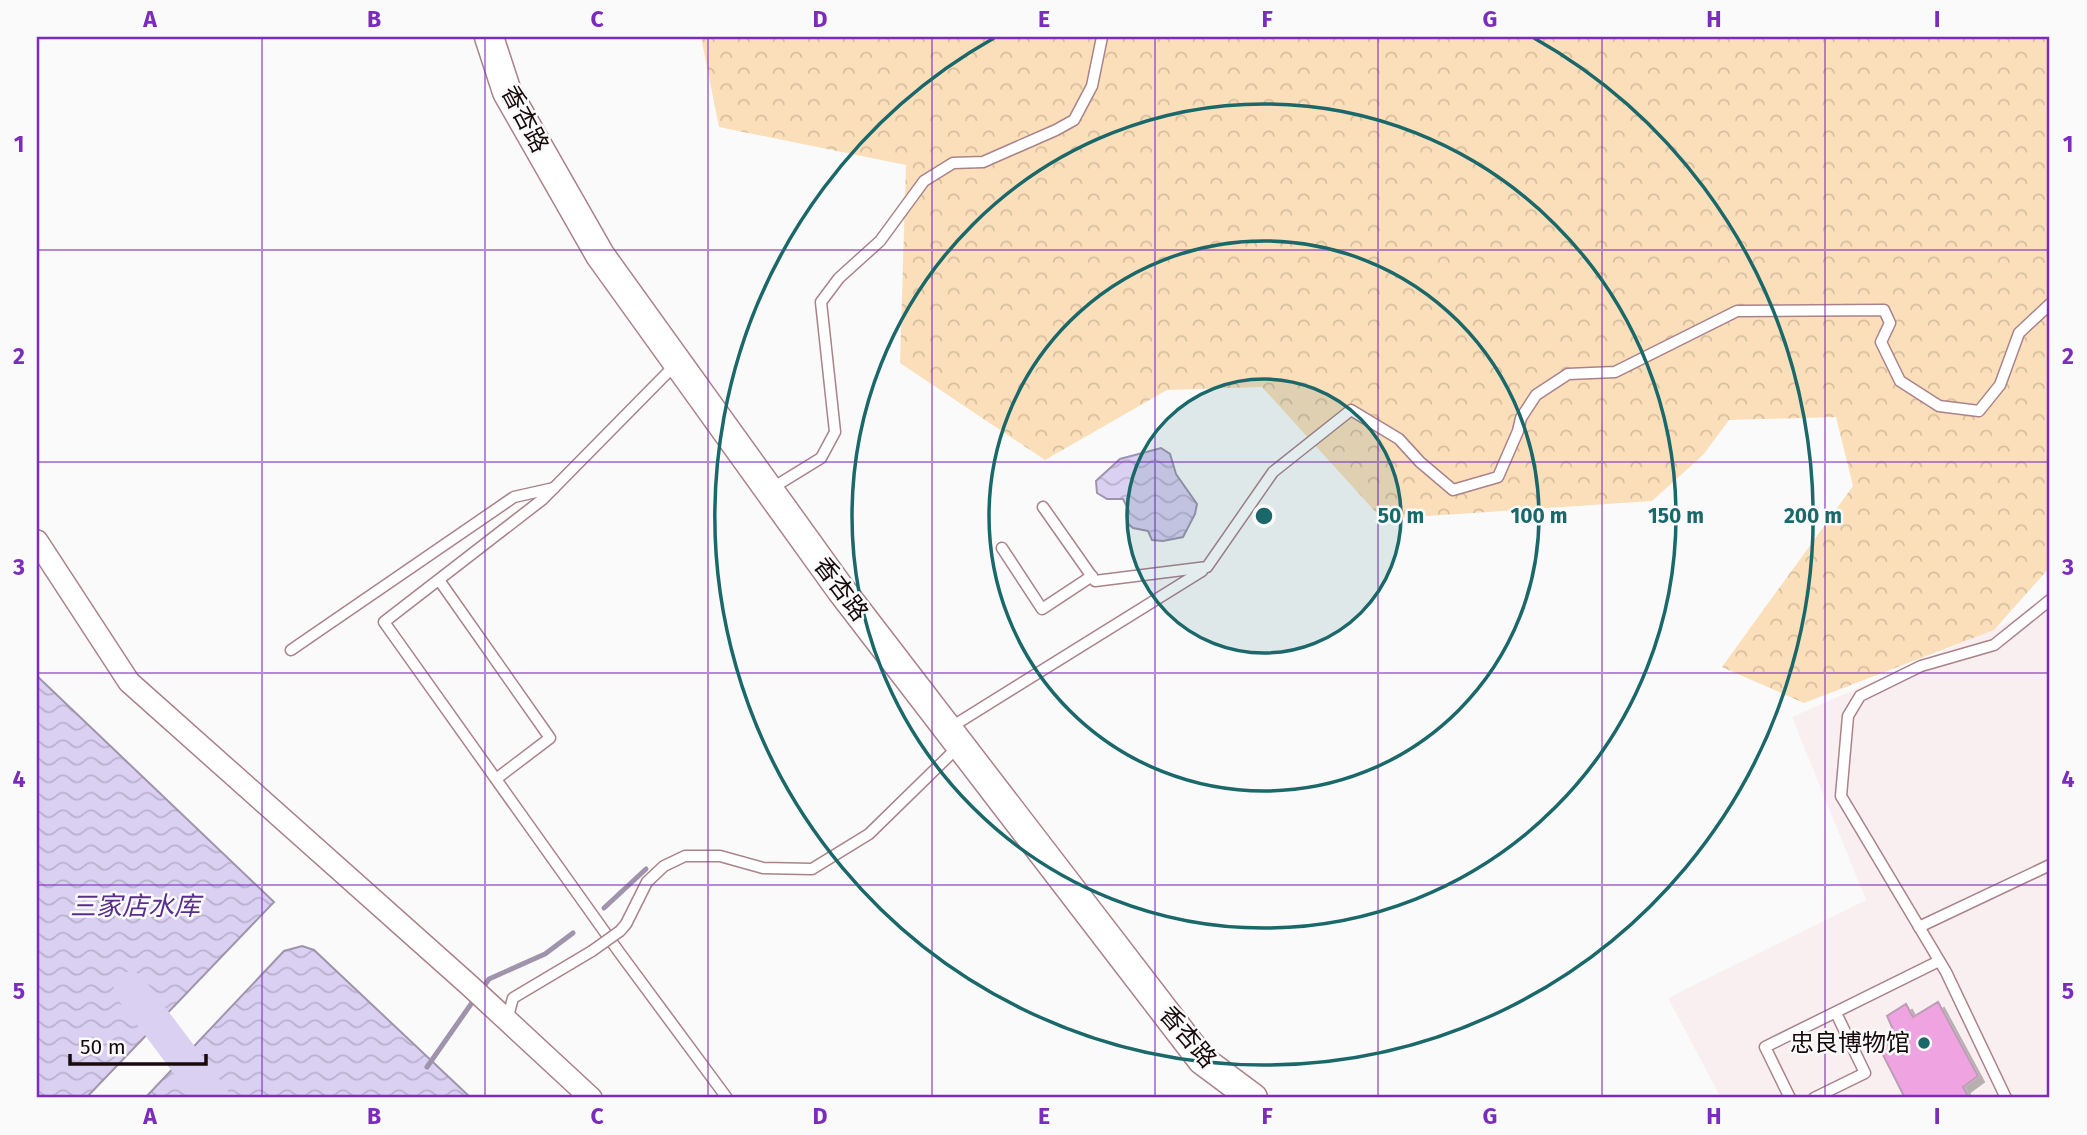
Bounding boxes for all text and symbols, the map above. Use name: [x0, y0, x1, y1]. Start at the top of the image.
text: A: [142, 5, 157, 33]
text: B: [367, 5, 381, 33]
text: C: [590, 5, 604, 33]
text: D: [813, 5, 828, 33]
text: E: [1038, 5, 1050, 33]
text: F: [1261, 5, 1273, 33]
text: G: [1483, 5, 1497, 33]
text: H: [1706, 5, 1722, 33]
text: I: [1934, 5, 1940, 33]
street label: 香杏路: [496, 81, 554, 157]
text: 1: [14, 130, 24, 158]
text: 1: [2063, 130, 2073, 158]
text: 2: [13, 342, 25, 370]
text: 2: [2062, 342, 2074, 370]
text: 50 m: [1378, 503, 1424, 529]
text: 100 m: [1510, 503, 1568, 529]
text: 150 m: [1648, 503, 1704, 529]
text: 200 m: [1784, 503, 1842, 529]
centre of rings: [1252, 504, 1276, 528]
street label: 香杏路: [808, 552, 874, 626]
text: 3: [12, 553, 25, 581]
text: 3: [2061, 553, 2074, 581]
text: 4: [13, 765, 26, 793]
text: 4: [2062, 765, 2075, 793]
water label: 三家店水库: [70, 891, 204, 922]
text: 5: [13, 977, 25, 1005]
text: 5: [2062, 977, 2074, 1005]
street label: 香杏路: [1154, 1001, 1222, 1073]
scale bar: [70, 1023, 206, 1067]
place label: 忠良博物馆: [1790, 1029, 1910, 1057]
text: 50 m: [80, 1034, 126, 1060]
marker: 忠良博物馆: [1916, 1035, 1932, 1051]
text: A: [142, 1102, 157, 1130]
text: B: [367, 1102, 381, 1130]
text: C: [590, 1102, 604, 1130]
text: D: [813, 1102, 828, 1130]
text: E: [1038, 1102, 1050, 1130]
text: F: [1261, 1102, 1273, 1130]
text: G: [1483, 1102, 1497, 1130]
text: H: [1706, 1102, 1722, 1130]
text: I: [1934, 1102, 1940, 1130]

